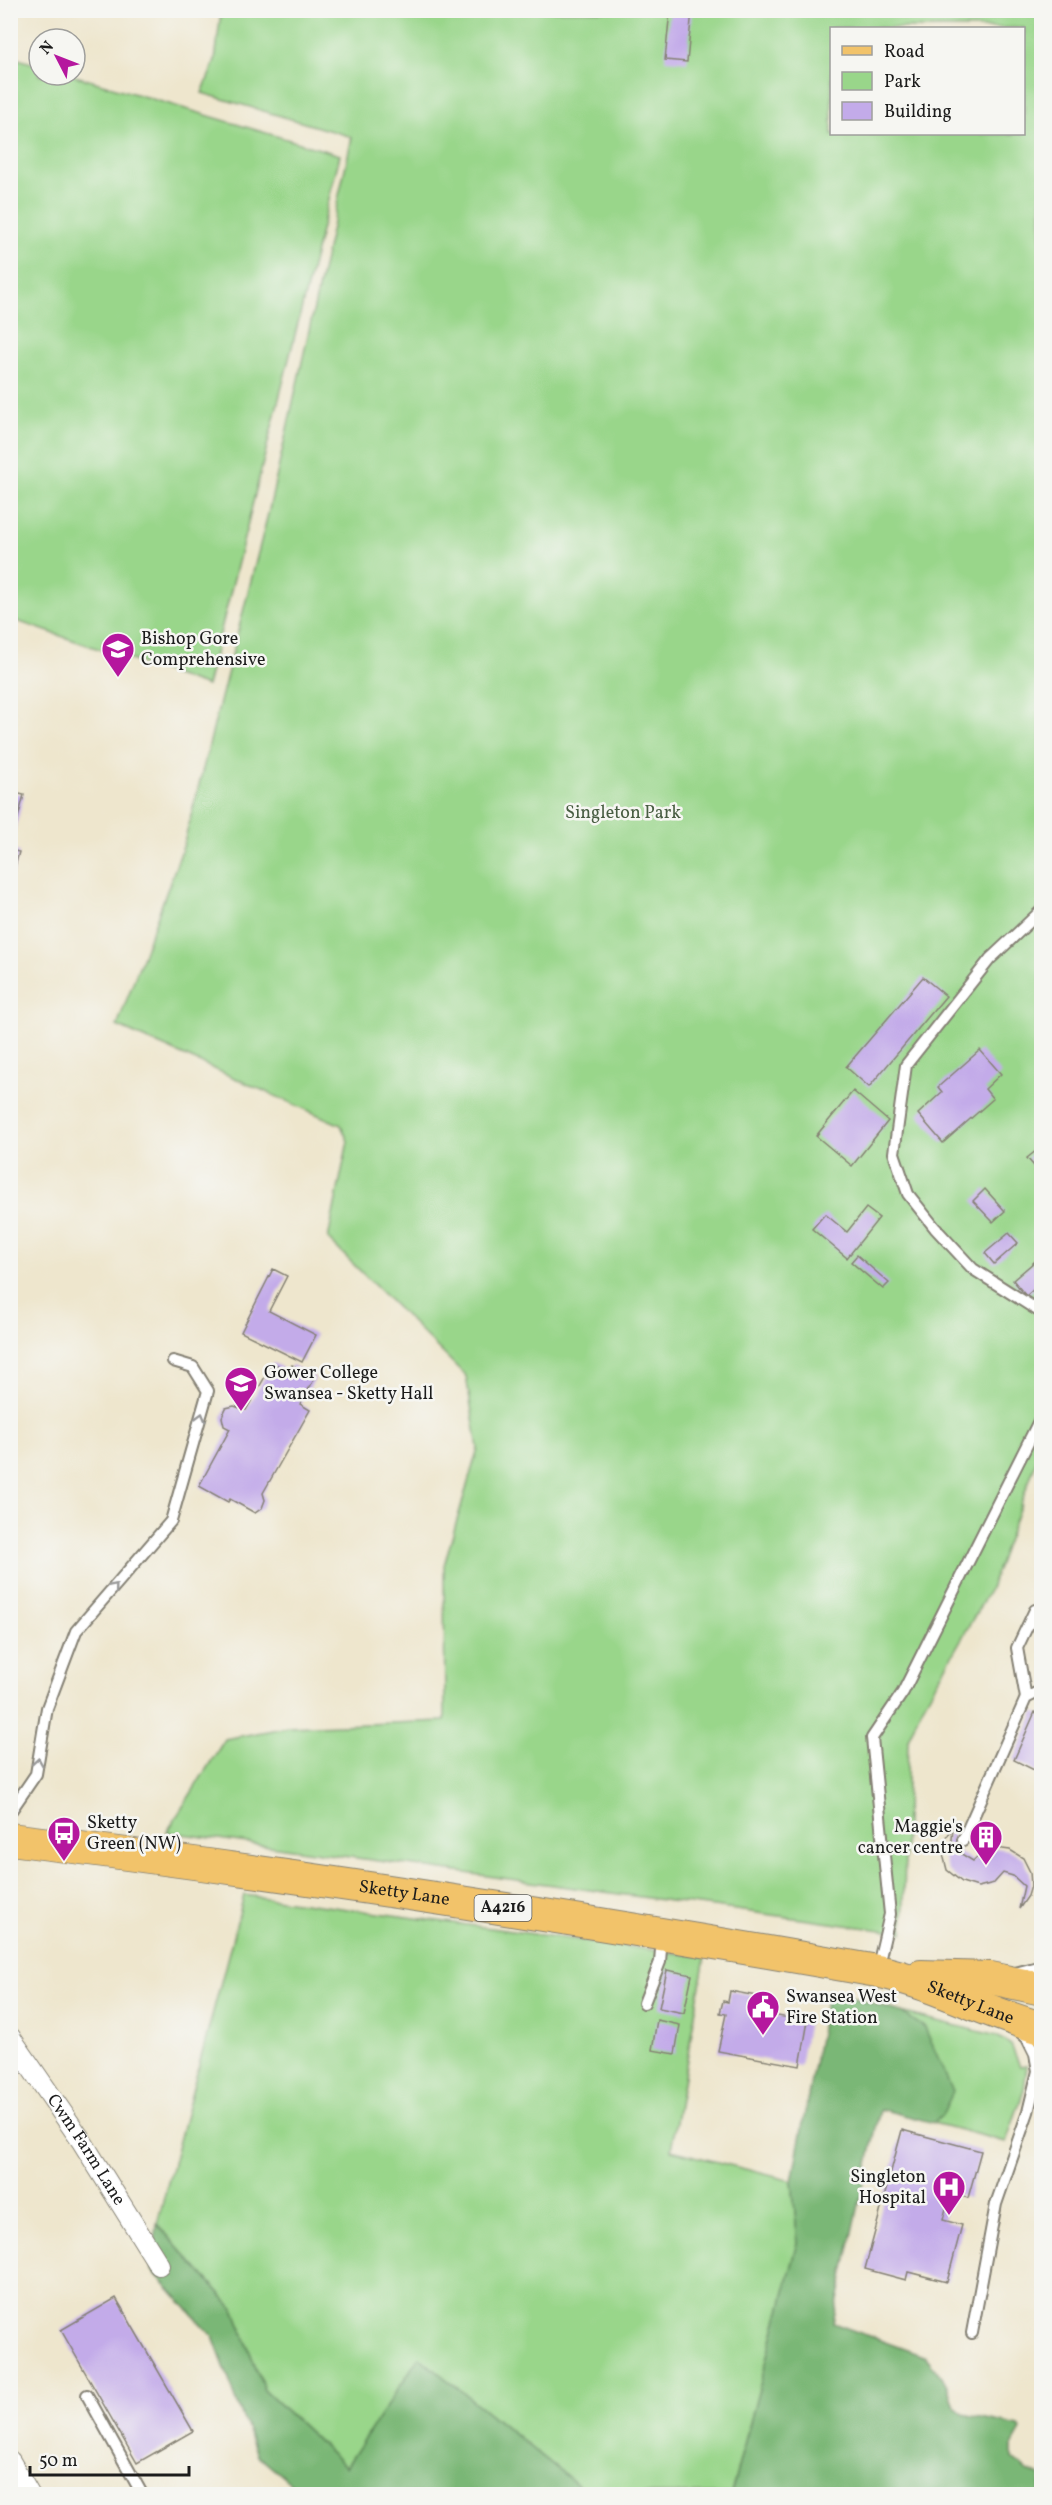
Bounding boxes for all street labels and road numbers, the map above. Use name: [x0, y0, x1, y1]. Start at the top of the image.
street label: Sketty Lane: [357, 1874, 451, 1913]
road number: A4216: [474, 1895, 532, 1921]
street label: Sketty Lane: [923, 1974, 1018, 2031]
street label: Cwm Farm Lane: [41, 2089, 131, 2210]

